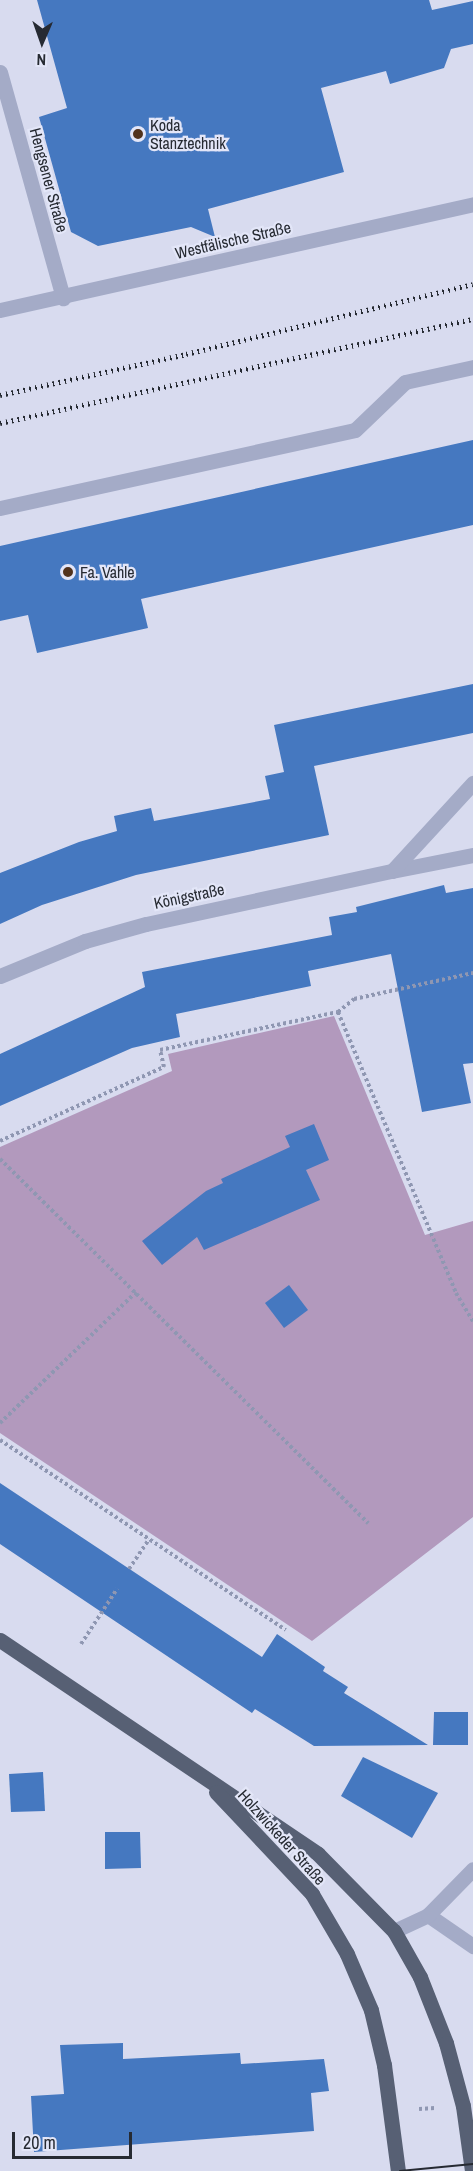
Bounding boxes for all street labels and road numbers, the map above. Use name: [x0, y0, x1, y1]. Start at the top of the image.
street label: Hengsener Straße: [26, 126, 72, 234]
street label: Westfälische Straße: [173, 217, 293, 263]
street label: Königstraße: [152, 879, 226, 913]
street label: Holzwickeder Straße: [234, 1785, 330, 1889]

